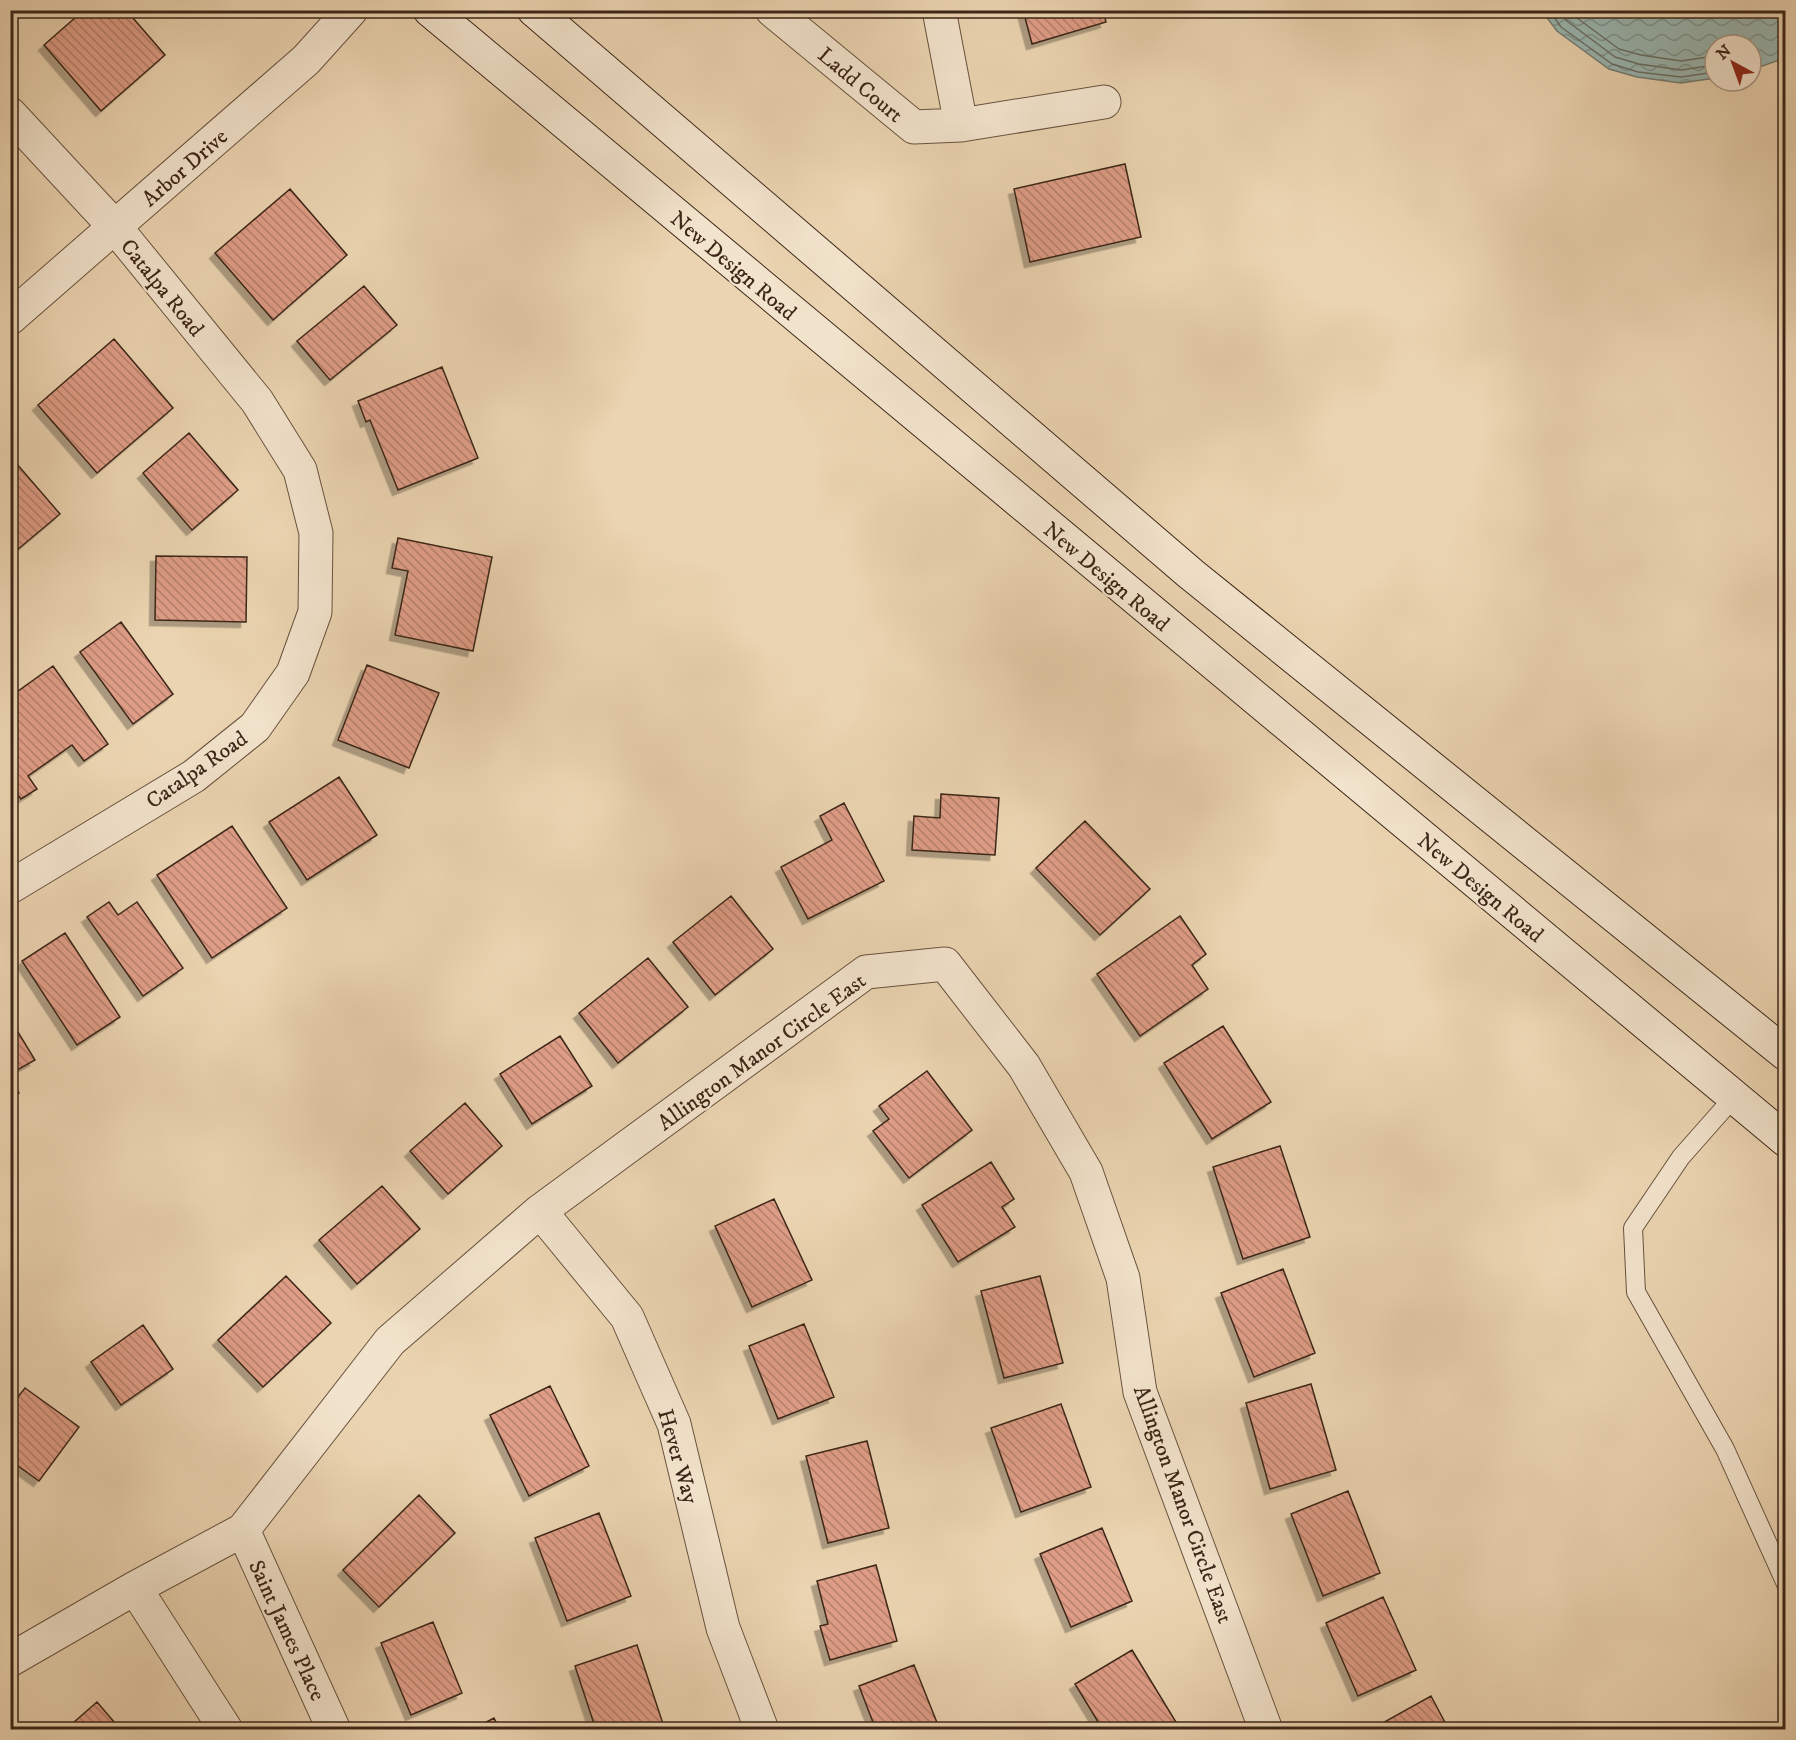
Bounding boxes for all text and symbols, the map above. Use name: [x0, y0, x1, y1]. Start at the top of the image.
north arrow: [1703, 33, 1763, 93]
text: N: [1712, 41, 1735, 64]
street label: Ladd Court: [812, 42, 908, 129]
street label: Arbor Drive: [136, 123, 233, 213]
street label: New Design Road: [664, 206, 802, 327]
street label: Catalpa Road: [114, 234, 209, 342]
street label: New Design Road: [1037, 517, 1175, 638]
street label: Catalpa Road: [141, 725, 253, 815]
street label: New Design Road: [1411, 828, 1549, 949]
street label: Allington Manor Circle East: [652, 968, 871, 1137]
street label: Allington Manor Circle East: [1127, 1382, 1238, 1627]
street label: Hever Way: [651, 1406, 704, 1507]
street label: Saint James Place: [242, 1556, 331, 1705]

